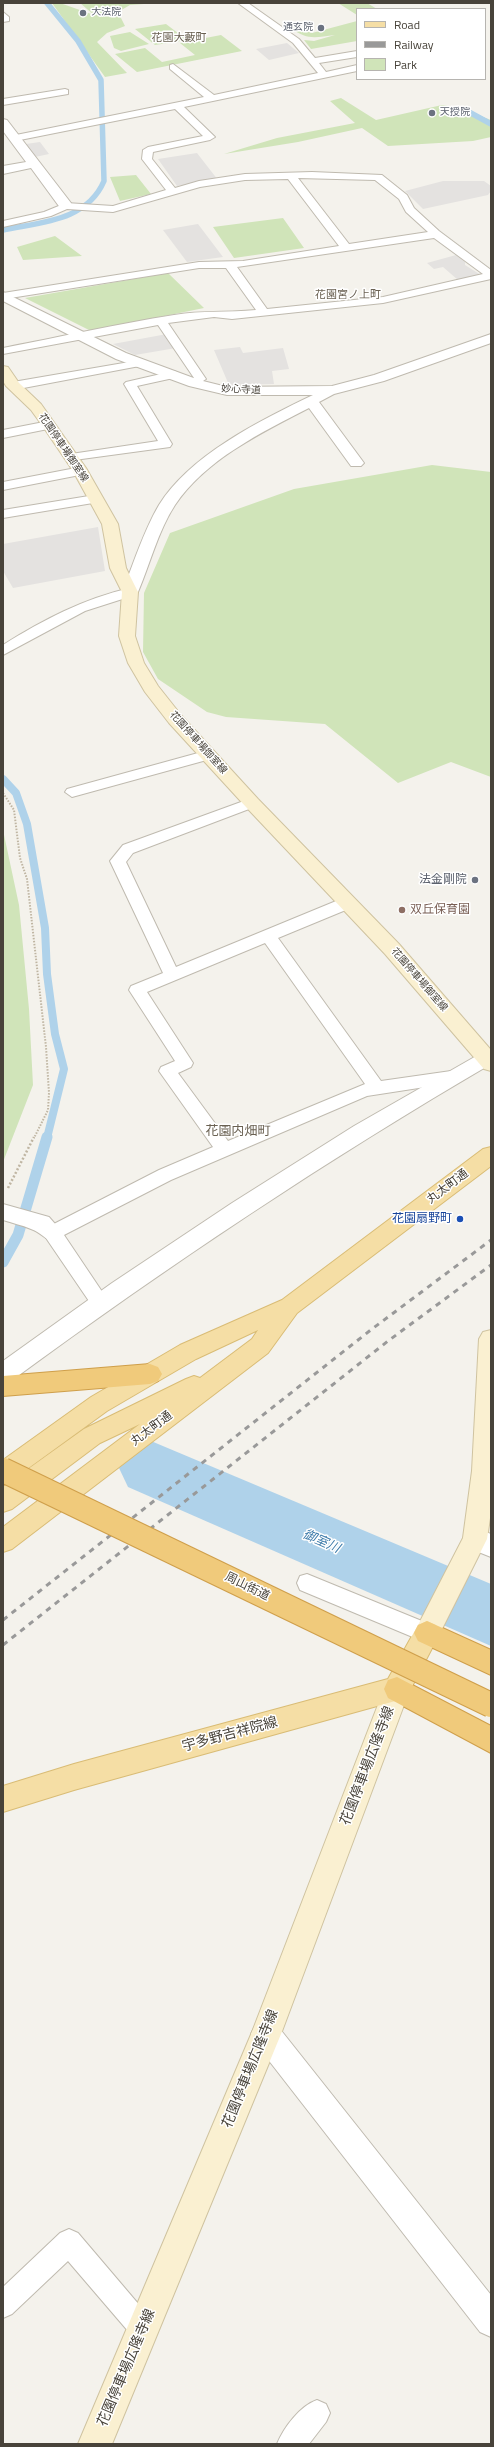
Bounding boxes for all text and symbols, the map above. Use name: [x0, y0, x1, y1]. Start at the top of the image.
place label: 大法院: [91, 7, 121, 19]
marker: 大法院: [78, 8, 88, 18]
legend: [356, 8, 486, 80]
text: Road: [394, 15, 420, 34]
place label: 通玄院: [283, 22, 313, 34]
marker: 通玄院: [316, 23, 326, 33]
district label: 花園大藪町: [152, 31, 206, 45]
text: Railway: [394, 35, 434, 54]
text: Park: [394, 55, 417, 74]
place label: 天授院: [440, 107, 470, 119]
marker: 天授院: [427, 108, 437, 118]
district label: 花園宮ノ上町: [315, 288, 381, 302]
street label: 妙心寺道: [221, 383, 261, 397]
street label: 花園停車場御室線: [36, 411, 90, 485]
street label: 花園停車場御室線: [167, 709, 229, 777]
place label: 法金剛院: [419, 873, 467, 887]
marker: 法金剛院: [470, 875, 480, 885]
place label: 双丘保育園: [410, 903, 470, 917]
marker: 双丘保育園: [397, 905, 407, 915]
street label: 花園停車場御室線: [388, 946, 450, 1014]
district label: 花園内畑町: [206, 1124, 270, 1140]
street label: 丸太町通: [424, 1167, 472, 1207]
place label: 花園扇野町: [392, 1212, 452, 1226]
marker: 花園扇野町: [455, 1214, 465, 1224]
street label: 丸太町通: [128, 1409, 176, 1449]
water label: 御室川: [300, 1527, 342, 1557]
street label: 周山街道: [222, 1570, 272, 1604]
street label: 花園停車場広隆寺線: [338, 1704, 398, 1828]
street label: 宇多野吉祥院線: [180, 1714, 280, 1756]
street label: 花園停車場広隆寺線: [220, 2007, 282, 2131]
street label: 花園停車場広隆寺線: [95, 2307, 159, 2429]

